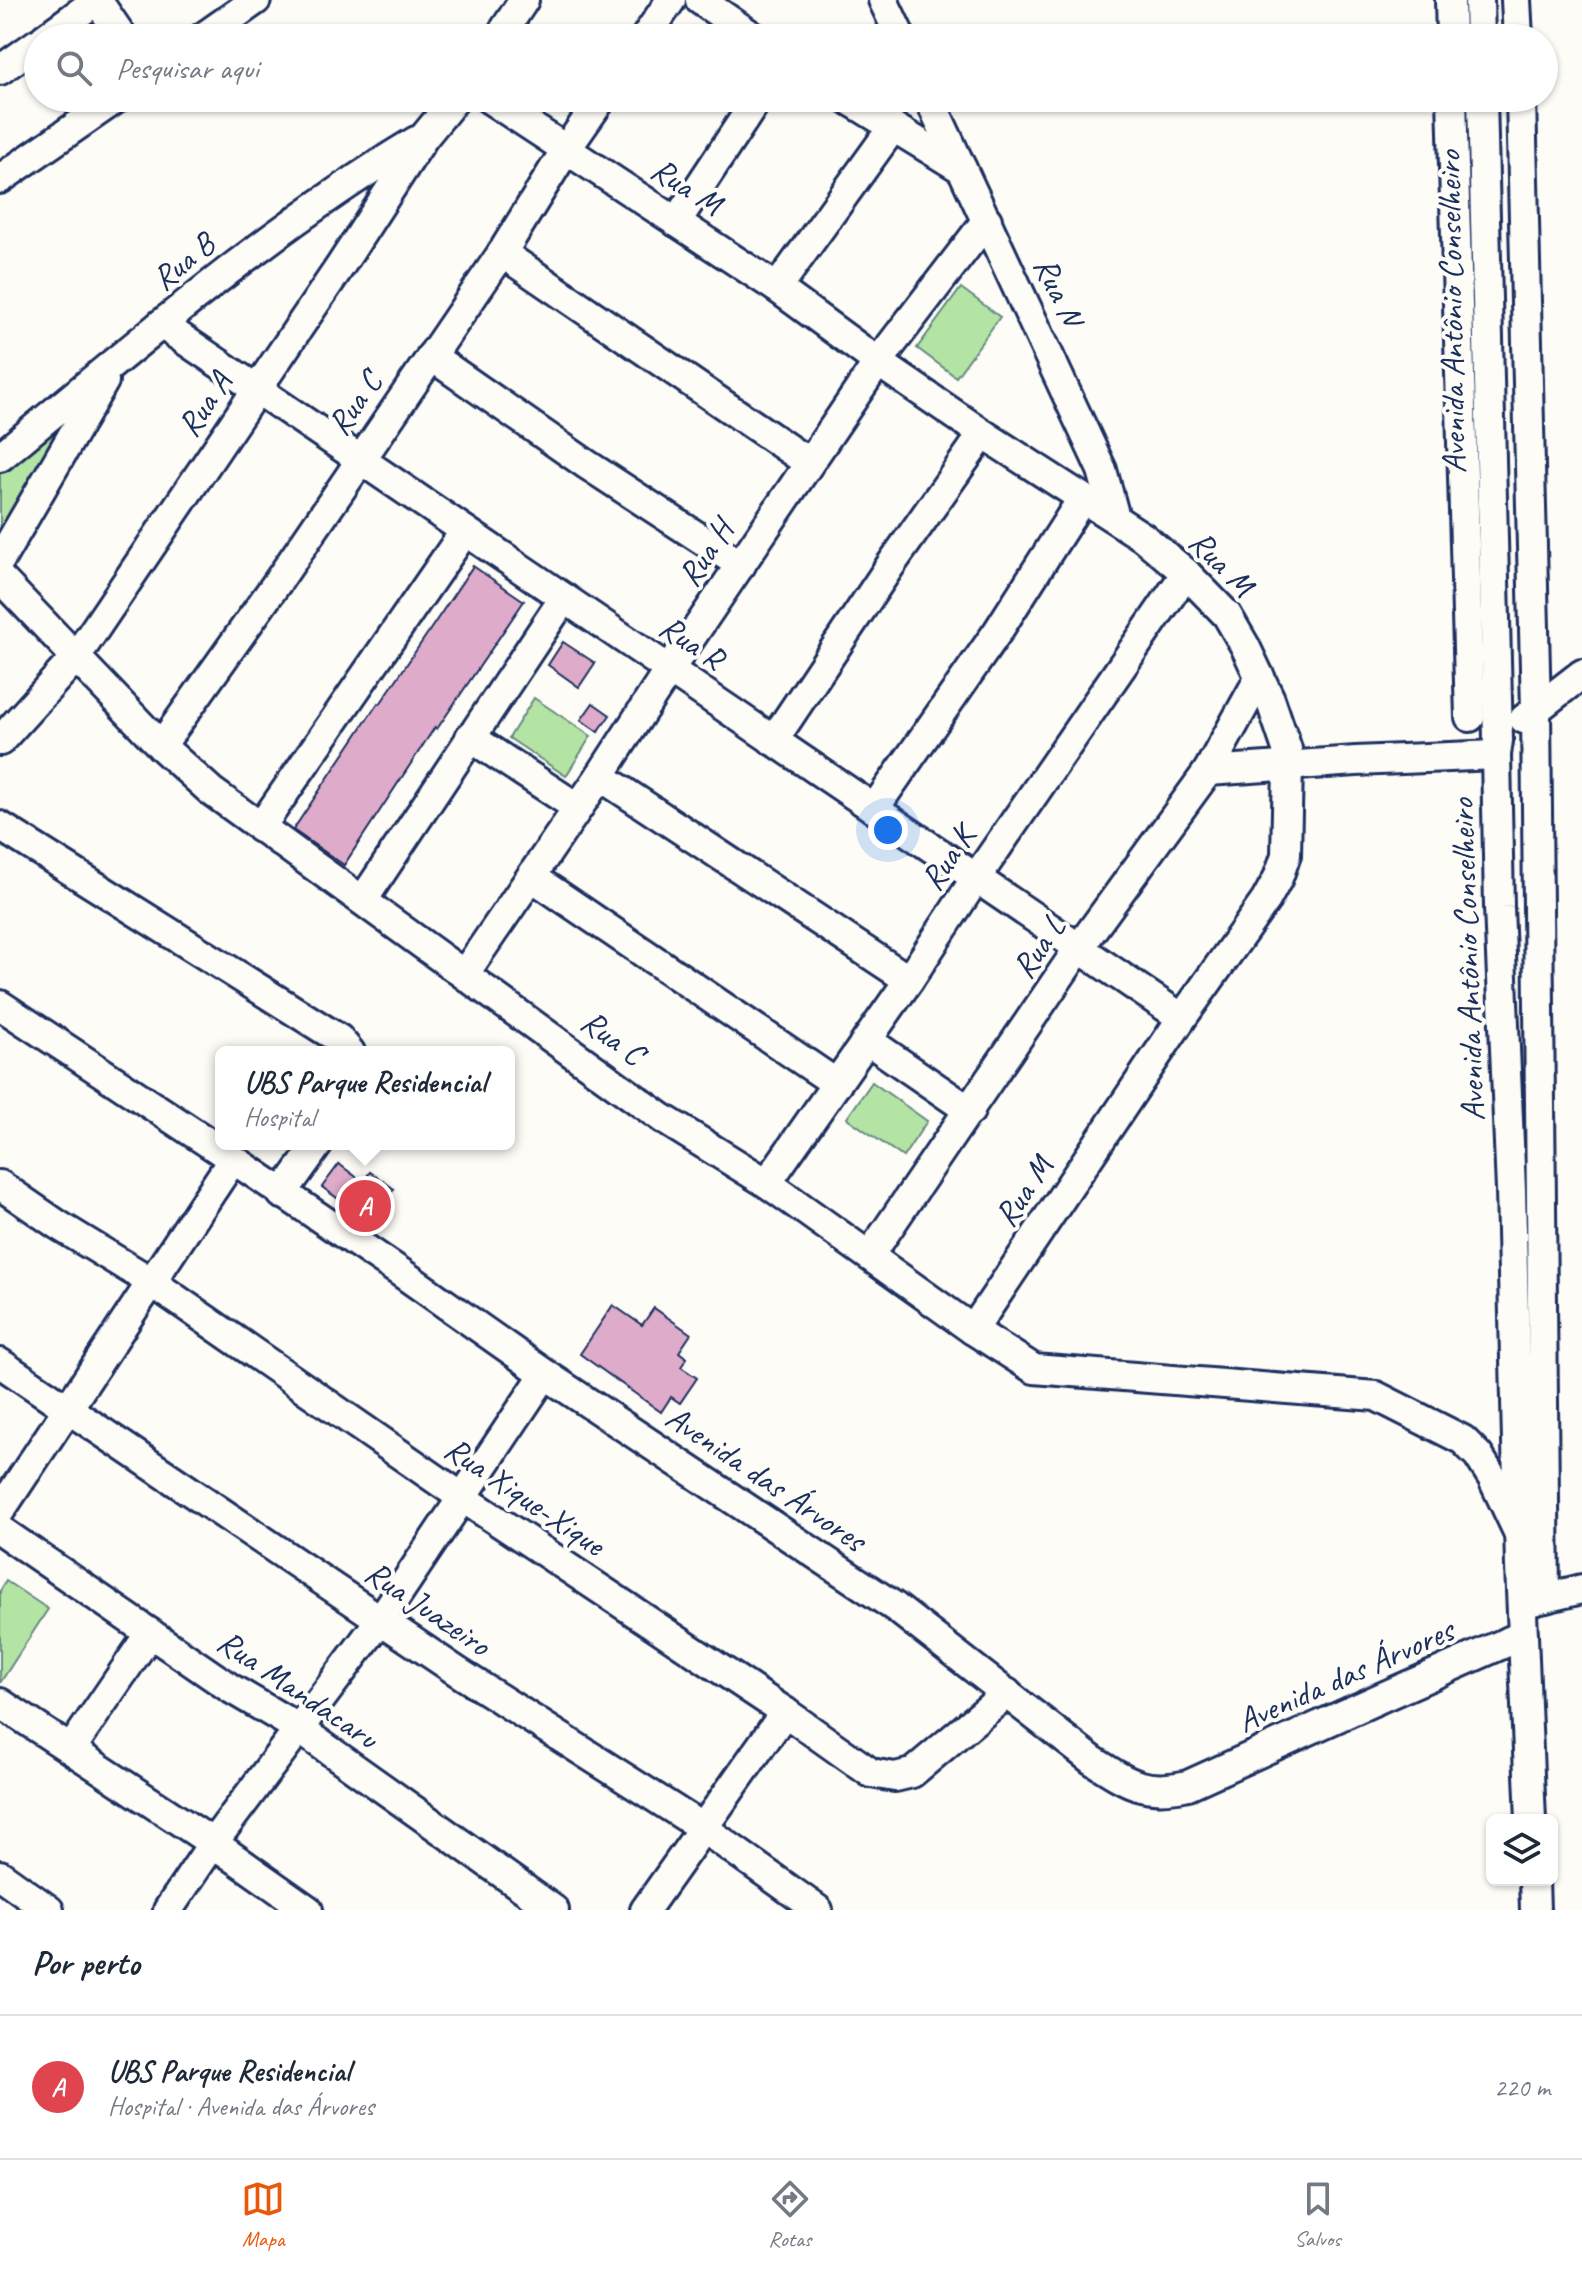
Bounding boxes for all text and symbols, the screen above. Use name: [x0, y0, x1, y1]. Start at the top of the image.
search box: [24, 24, 1558, 112]
icon: search: [52, 46, 96, 90]
text: Pesquisar aqui: [116, 49, 259, 87]
street label: Rua M: [643, 147, 733, 226]
street label: Avenida Antônio Conselheiro: [1427, 148, 1475, 474]
street label: Rua B: [143, 221, 225, 299]
street label: Rua N: [1025, 250, 1095, 337]
street label: Rua C: [317, 359, 394, 443]
street label: Rua A: [167, 362, 242, 445]
street label: Rua H: [667, 508, 745, 594]
street label: Rua M: [1180, 521, 1266, 607]
street label: Rua R: [652, 605, 735, 681]
street label: Avenida Antônio Conselheiro: [1440, 796, 1494, 1122]
your location: [868, 810, 908, 850]
street label: Rua K: [910, 813, 987, 898]
street label: Rua L: [1002, 907, 1075, 986]
street label: Rua C: [573, 1000, 657, 1077]
popup: [215, 1046, 515, 1150]
text: UBS Parque Residencial: [244, 1063, 486, 1101]
text: Hospital: [244, 1101, 315, 1134]
street label: Rua M: [984, 1145, 1064, 1235]
pin: A: [339, 1176, 391, 1236]
street label: Avenida das Árvores: [658, 1395, 877, 1563]
street label: Rua Xique-Xique: [437, 1427, 615, 1566]
street label: Rua Juazeiro: [357, 1551, 500, 1667]
street label: Avenida das Árvores: [1230, 1607, 1463, 1742]
street label: Rua Mandacaru: [209, 1620, 389, 1760]
map controls: [1486, 1814, 1558, 1886]
button: layers: [1486, 1814, 1558, 1886]
text: Por perto: [32, 1941, 140, 1984]
text: UBS Parque Residencial: [108, 2052, 350, 2090]
text: A: [51, 2071, 65, 2104]
text: 220 m: [1494, 2071, 1550, 2104]
text: Hospital · Avenida das Árvores: [108, 2090, 374, 2123]
tab: Mapa: [241, 2177, 285, 2253]
tab: Rotas: [768, 2177, 812, 2253]
tab: Salvos: [1294, 2177, 1341, 2253]

